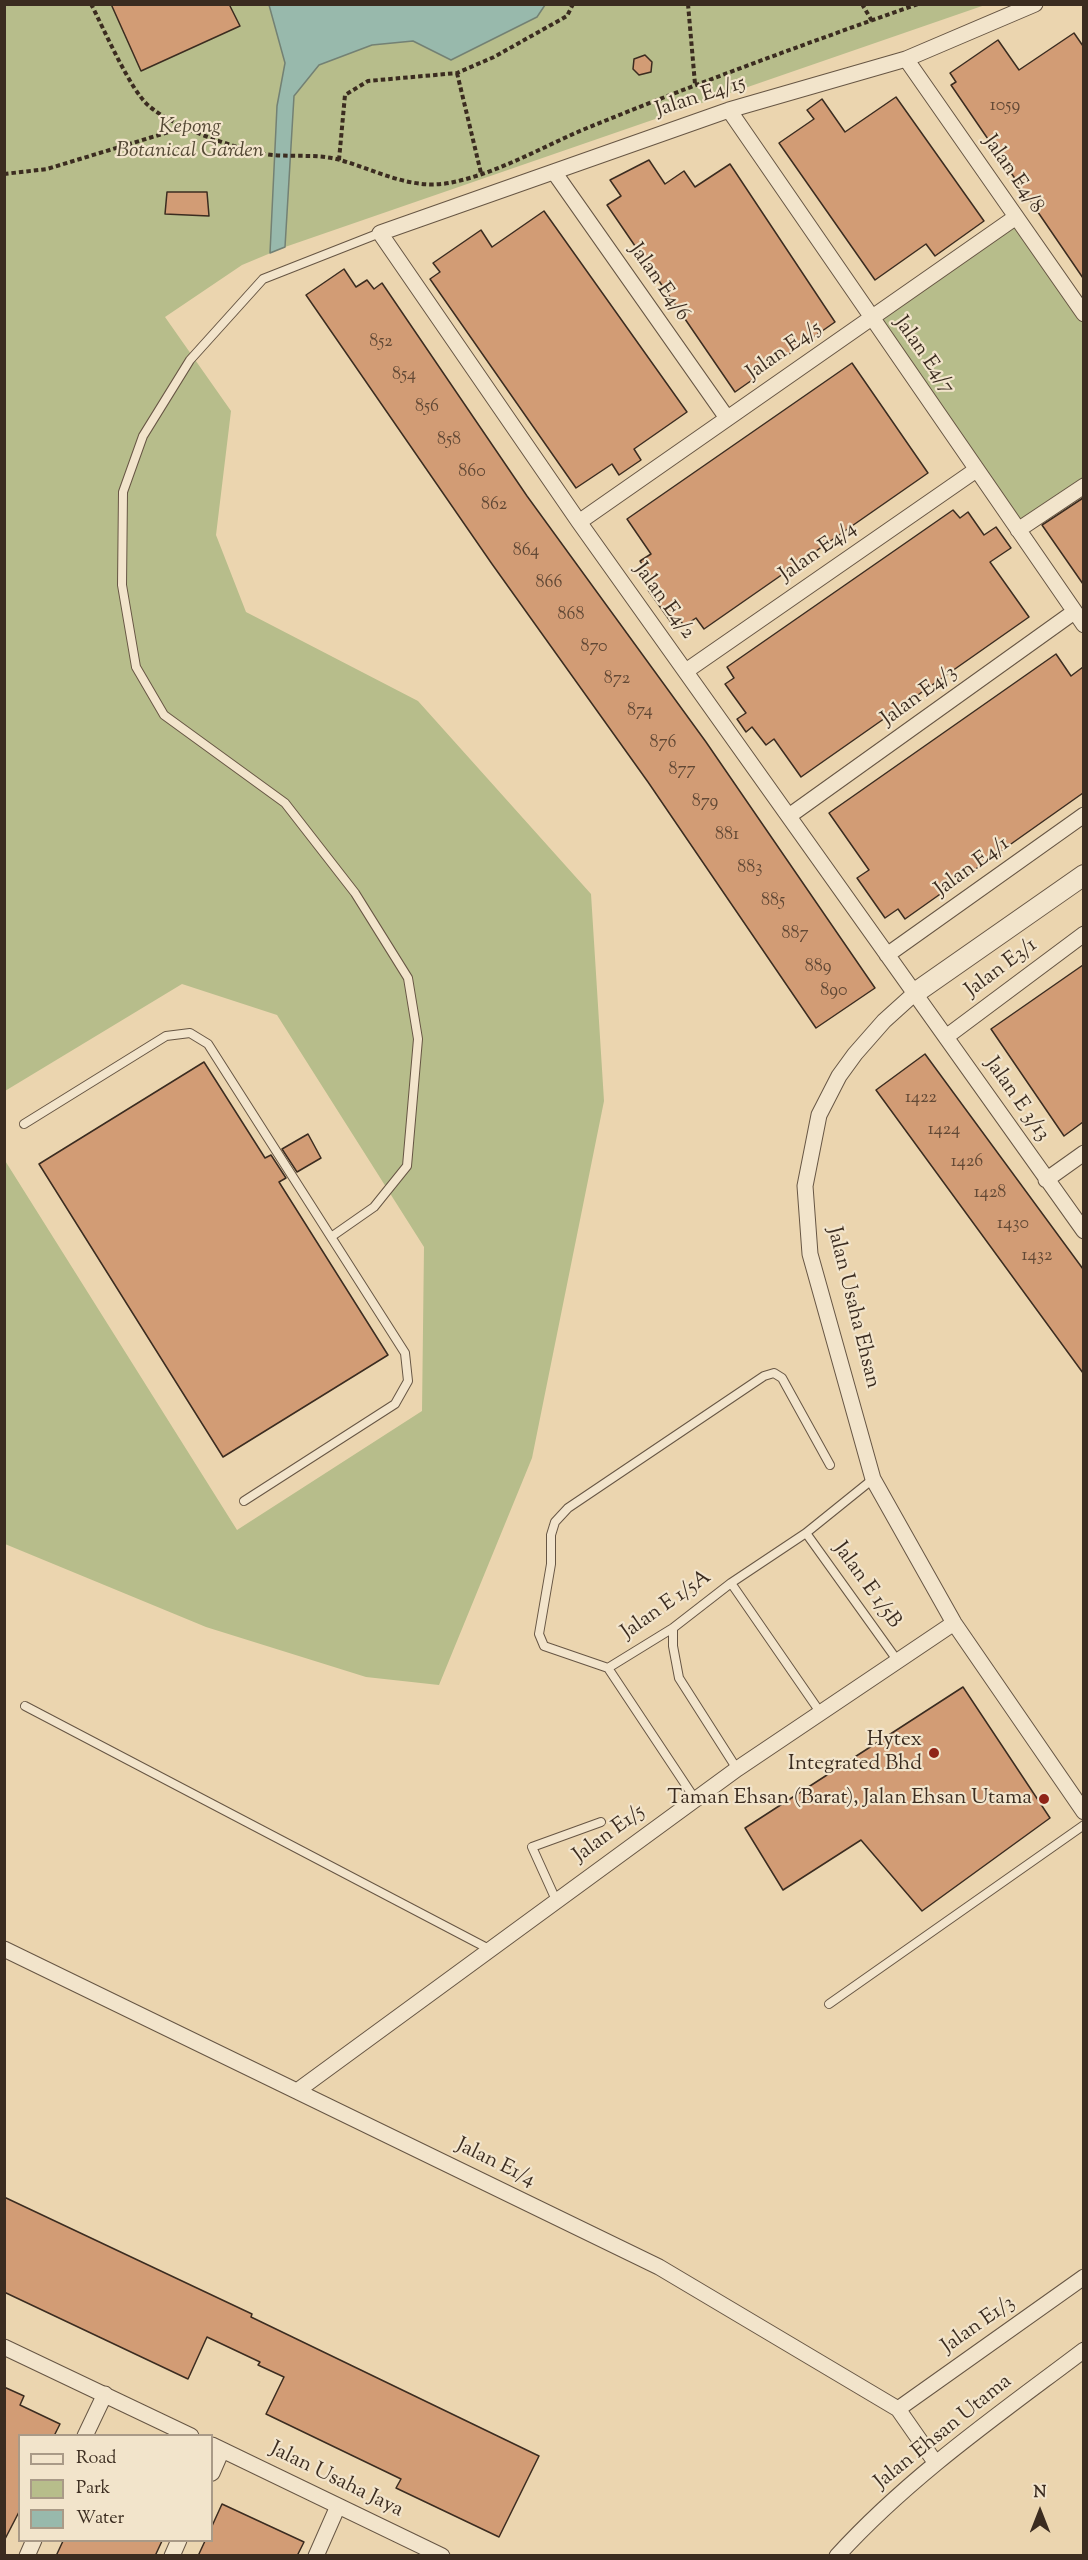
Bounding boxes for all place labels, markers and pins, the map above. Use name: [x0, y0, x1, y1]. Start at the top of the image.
place label: Hytex Integrated Bhd: [788, 1728, 922, 1778]
marker: Hytex Integrated Bhd: [927, 1746, 941, 1760]
place label: Taman Ehsan (Barat), Jalan Ehsan Utama: [667, 1786, 1032, 1812]
marker: Taman Ehsan (Barat), Jalan Ehsan Utama: [1037, 1792, 1051, 1806]

